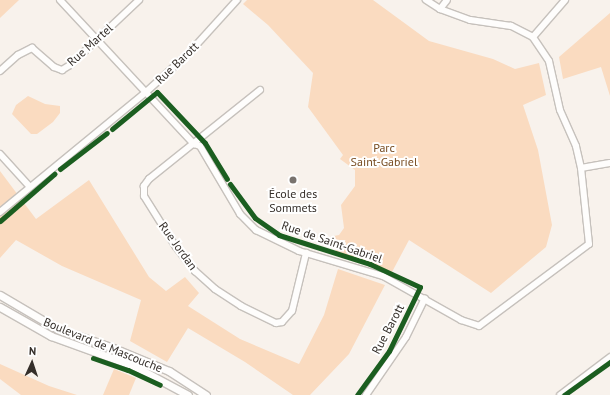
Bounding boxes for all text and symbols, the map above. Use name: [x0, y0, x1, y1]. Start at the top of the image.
street label: Rue Martel: [64, 21, 116, 69]
street label: Rue Barott: [152, 39, 202, 87]
park label: Parc Saint-Gabriel: [351, 141, 417, 169]
marker: École des Sommets: [288, 175, 298, 185]
place label: École des Sommets: [269, 187, 317, 215]
street label: Rue de Saint-Gabriel: [280, 218, 384, 266]
street label: Rue Jordan: [156, 219, 200, 273]
street label: Rue Barott: [369, 302, 407, 356]
street label: Boulevard de Mascouche: [41, 315, 165, 375]
north arrow: [12, 343, 52, 383]
text: N: [29, 344, 37, 358]

